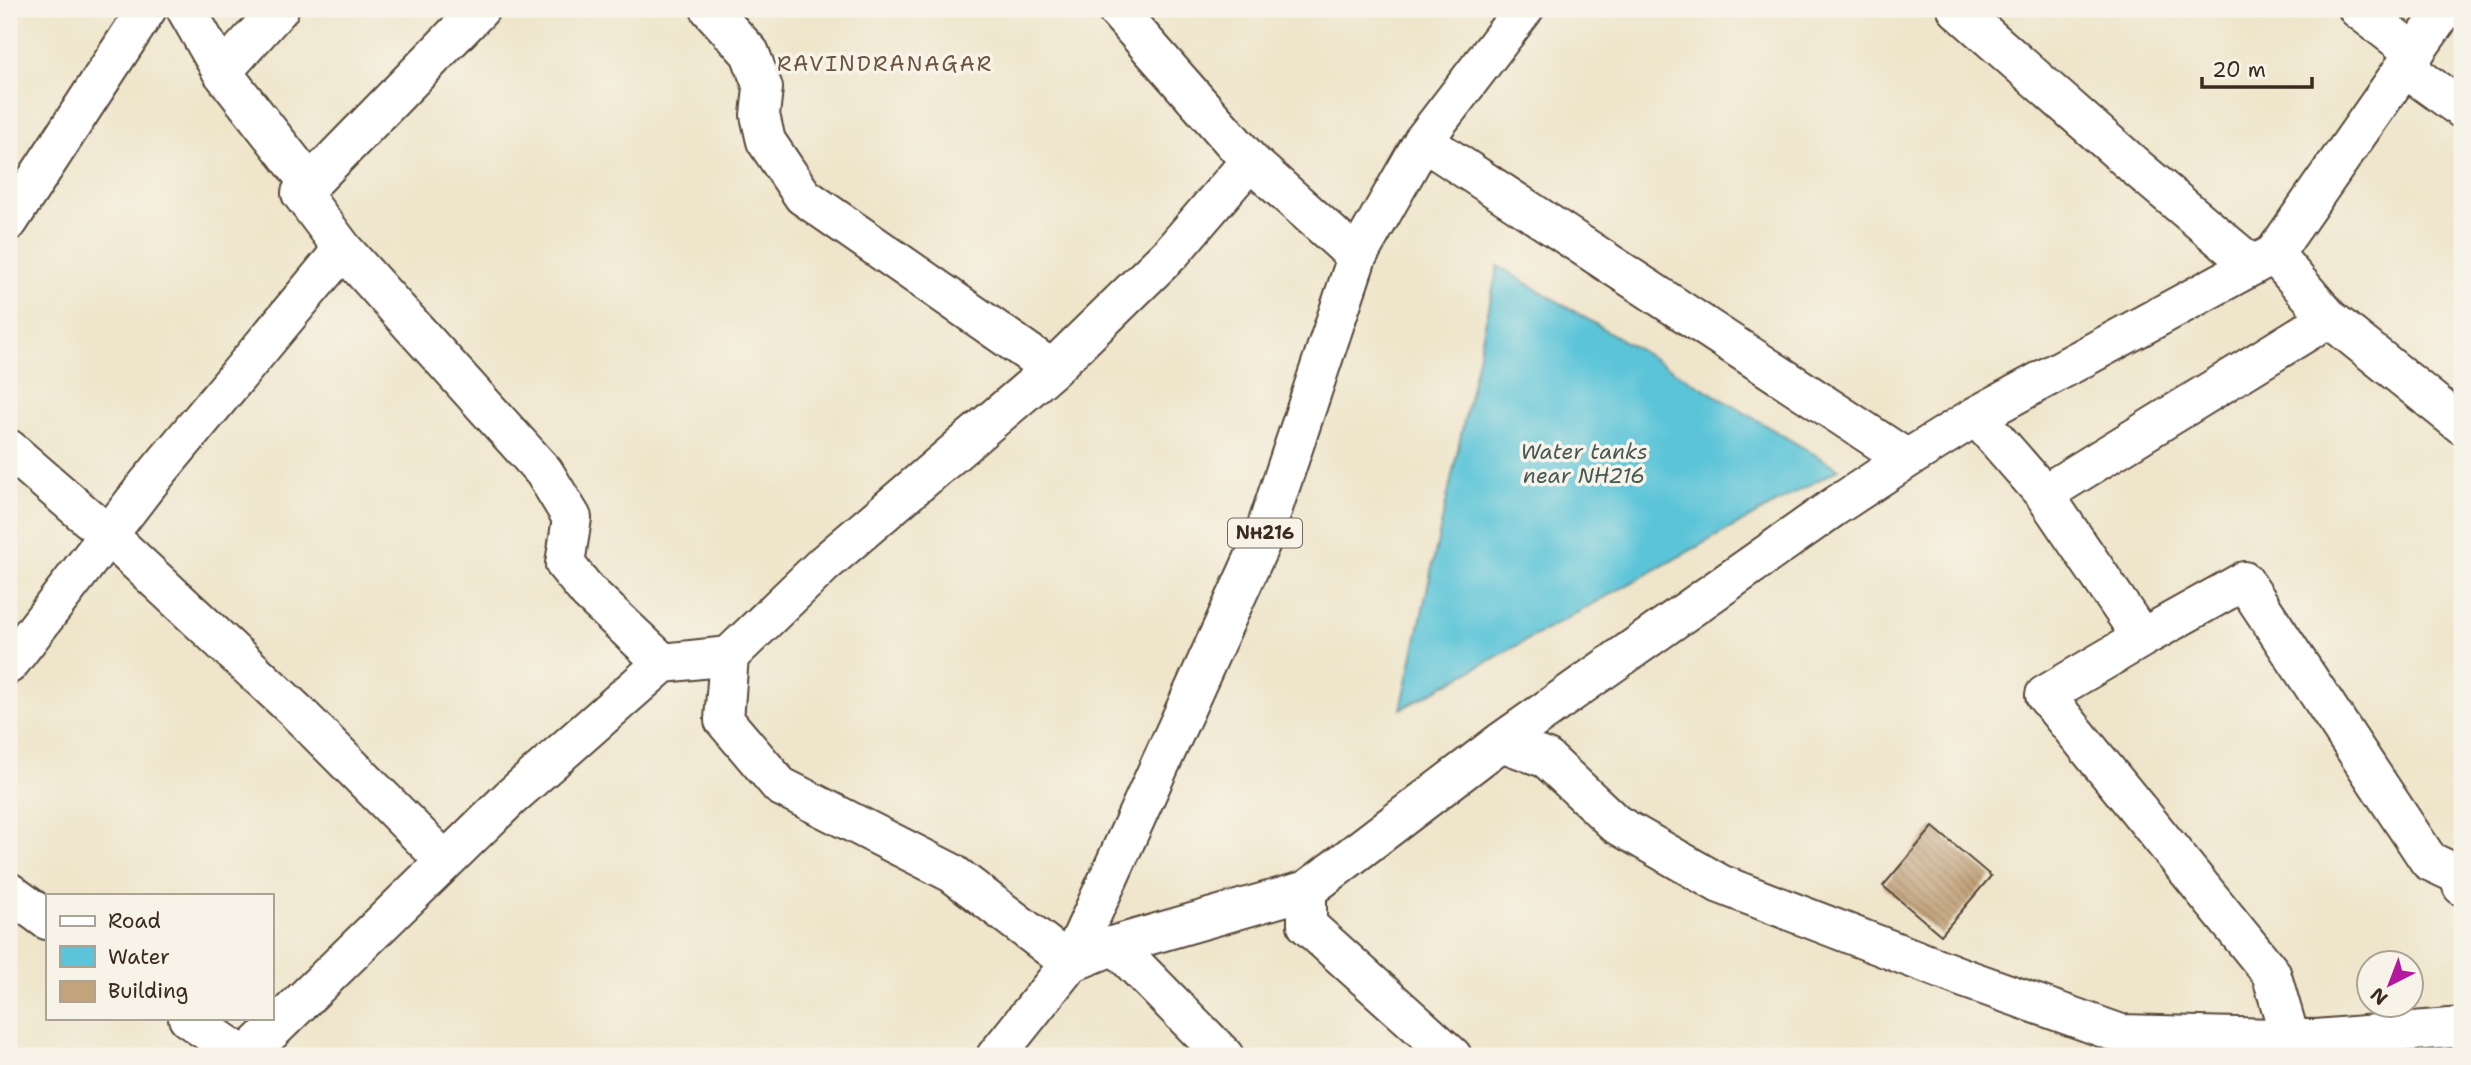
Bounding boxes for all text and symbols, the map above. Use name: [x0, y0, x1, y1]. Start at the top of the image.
scale bar: [2202, 46, 2312, 90]
district label: RAVINDRANAGAR: [777, 50, 993, 78]
text: 20 m: [2212, 56, 2266, 84]
water label: Water tanks near NH216: [1520, 438, 1648, 490]
road number: NH216: [1228, 518, 1302, 548]
legend: [46, 894, 273, 1020]
text: Road: [108, 907, 161, 935]
text: Water: [108, 943, 170, 971]
north arrow: [2356, 950, 2426, 1020]
text: Building: [108, 977, 188, 1005]
text: N: [2365, 982, 2393, 1011]

